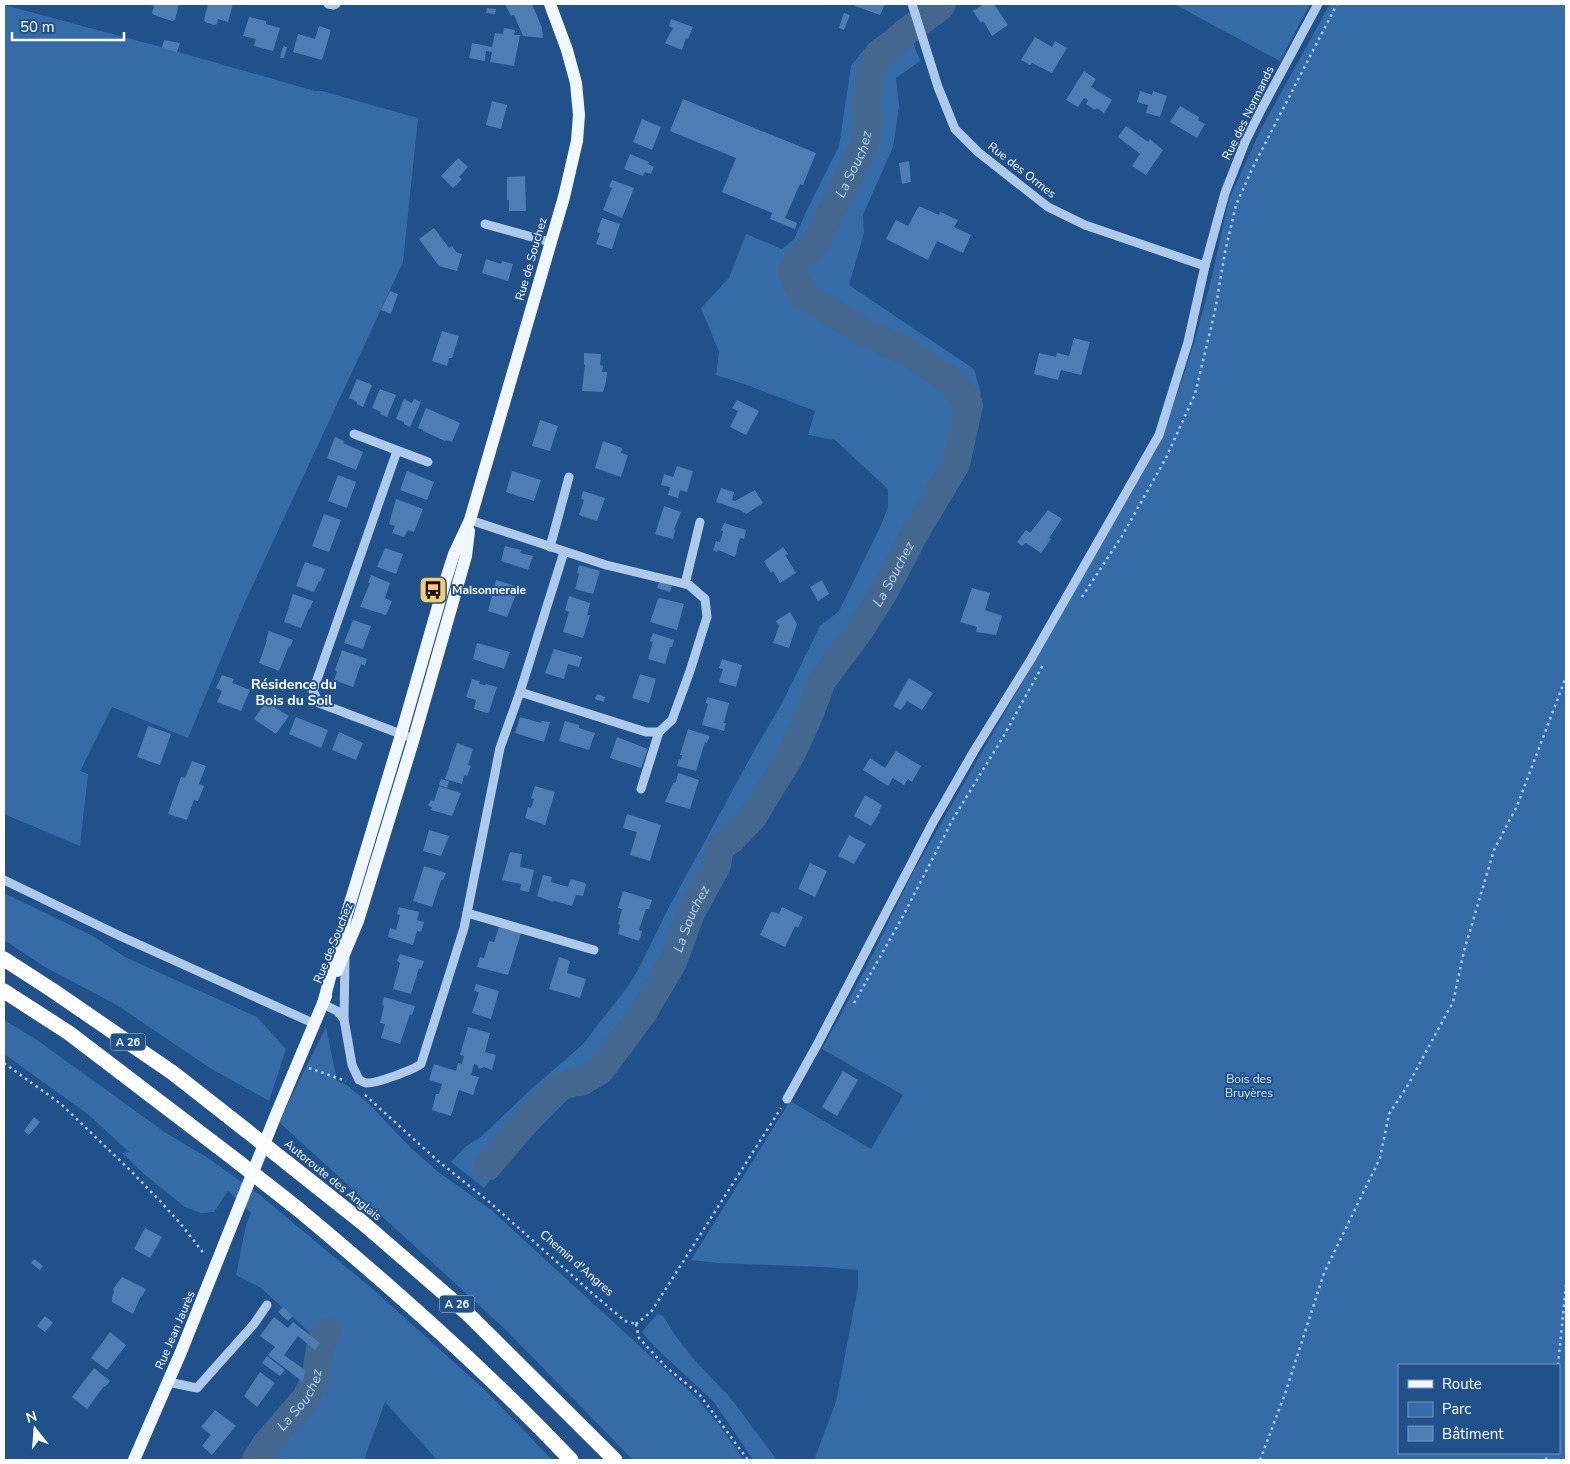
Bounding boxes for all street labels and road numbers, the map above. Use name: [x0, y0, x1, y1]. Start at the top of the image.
street label: Rue des Normands: [1218, 63, 1278, 163]
street label: Rue des Ormes: [985, 138, 1060, 202]
street label: Rue de Souchez: [511, 215, 551, 302]
street label: Rue de Souchez: [310, 900, 357, 986]
road number: A 26: [110, 1034, 146, 1050]
street label: Autoroute des Anglais: [281, 1136, 385, 1224]
street label: Chemin d'Angres: [537, 1227, 617, 1300]
street label: Rue Jean Jaurès: [151, 1288, 199, 1372]
road number: A 26: [440, 1296, 474, 1312]

